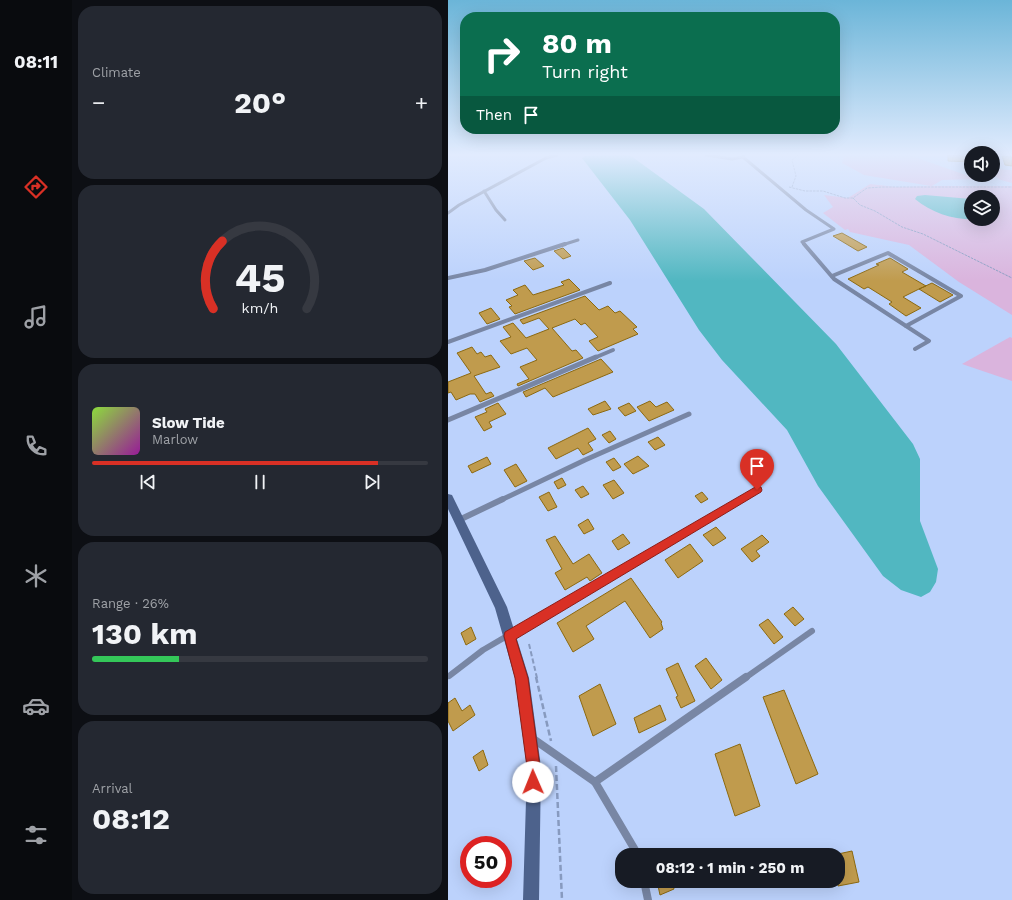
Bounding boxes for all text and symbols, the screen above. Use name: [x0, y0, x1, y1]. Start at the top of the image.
text: 80 m: [542, 27, 612, 60]
icon: right: [476, 28, 528, 80]
text: 08:11: [14, 51, 58, 72]
text: Turn right: [542, 61, 628, 82]
text: Climate: [92, 65, 141, 80]
text: 20°: [234, 85, 286, 120]
text: −: [92, 90, 105, 115]
text: +: [415, 90, 428, 115]
icon: arrive: [520, 104, 542, 126]
text: Then: [476, 106, 512, 124]
map controls: [964, 146, 1000, 226]
button: sound: [964, 146, 1000, 182]
icon: directions: [22, 173, 50, 201]
button: layers: [964, 190, 1000, 226]
text: 45: [234, 253, 286, 302]
text: km/h: [242, 300, 278, 316]
icon: music: [22, 303, 50, 331]
text: Slow Tide: [152, 414, 225, 432]
icon: phone: [22, 432, 50, 460]
text: Marlow: [152, 432, 198, 447]
pin: [740, 449, 774, 490]
icon: arrive: [746, 455, 768, 477]
icon: previous: [137, 471, 159, 493]
icon: pause: [249, 471, 271, 493]
icon: next: [361, 471, 383, 493]
icon: climate: [22, 562, 50, 590]
text: Range · 26%: [92, 596, 169, 611]
text: 130 km: [92, 616, 198, 651]
icon: car: [22, 692, 50, 720]
position arrow: [512, 761, 554, 803]
text: Arrival: [92, 781, 133, 796]
text: 08:12: [92, 801, 170, 836]
icon: filters: [22, 821, 50, 849]
speed limit sign: 50: [460, 836, 512, 888]
text: 08:12 · 1 min · 250 m: [656, 859, 804, 877]

